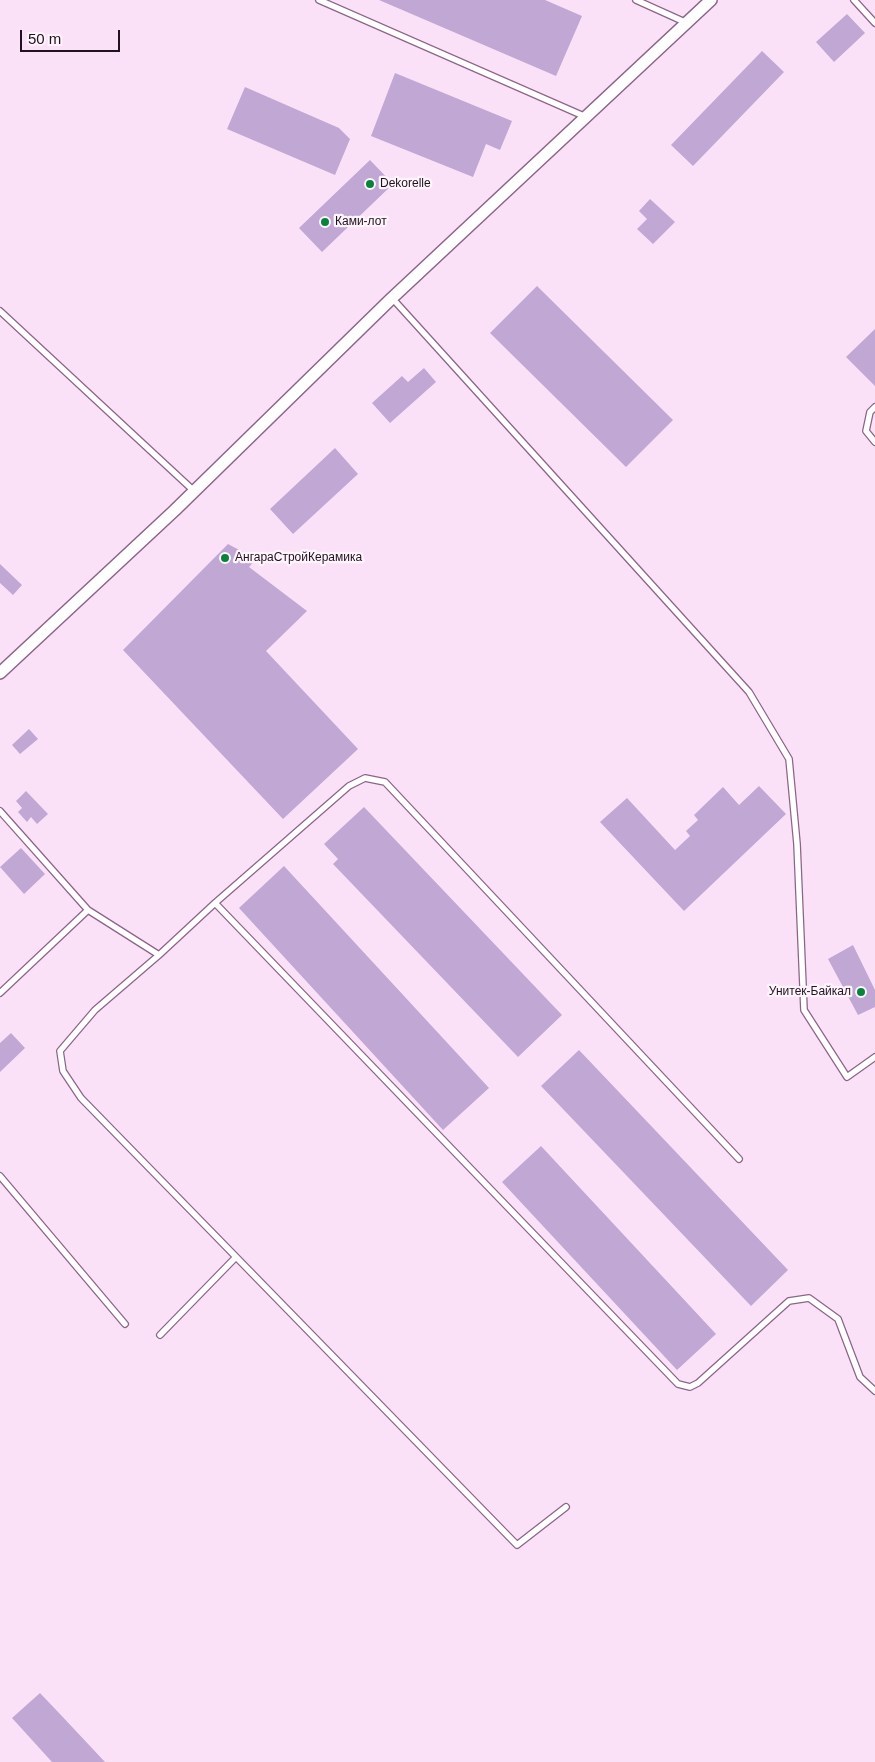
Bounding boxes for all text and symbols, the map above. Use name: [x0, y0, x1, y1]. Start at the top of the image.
scale bar: [22, 20, 122, 52]
text: 50 m: [28, 30, 61, 47]
place label: Dekorelle: [380, 177, 431, 191]
marker: Dekorelle: [364, 178, 376, 190]
place label: Ками-лот: [335, 215, 387, 229]
marker: Ками-лот: [319, 216, 331, 228]
place label: АнгараСтройКерамика: [235, 551, 362, 565]
marker: АнгараСтройКерамика: [219, 552, 231, 564]
place label: Унитек-Байкал: [769, 985, 851, 999]
marker: Унитек-Байкал: [855, 986, 867, 998]

